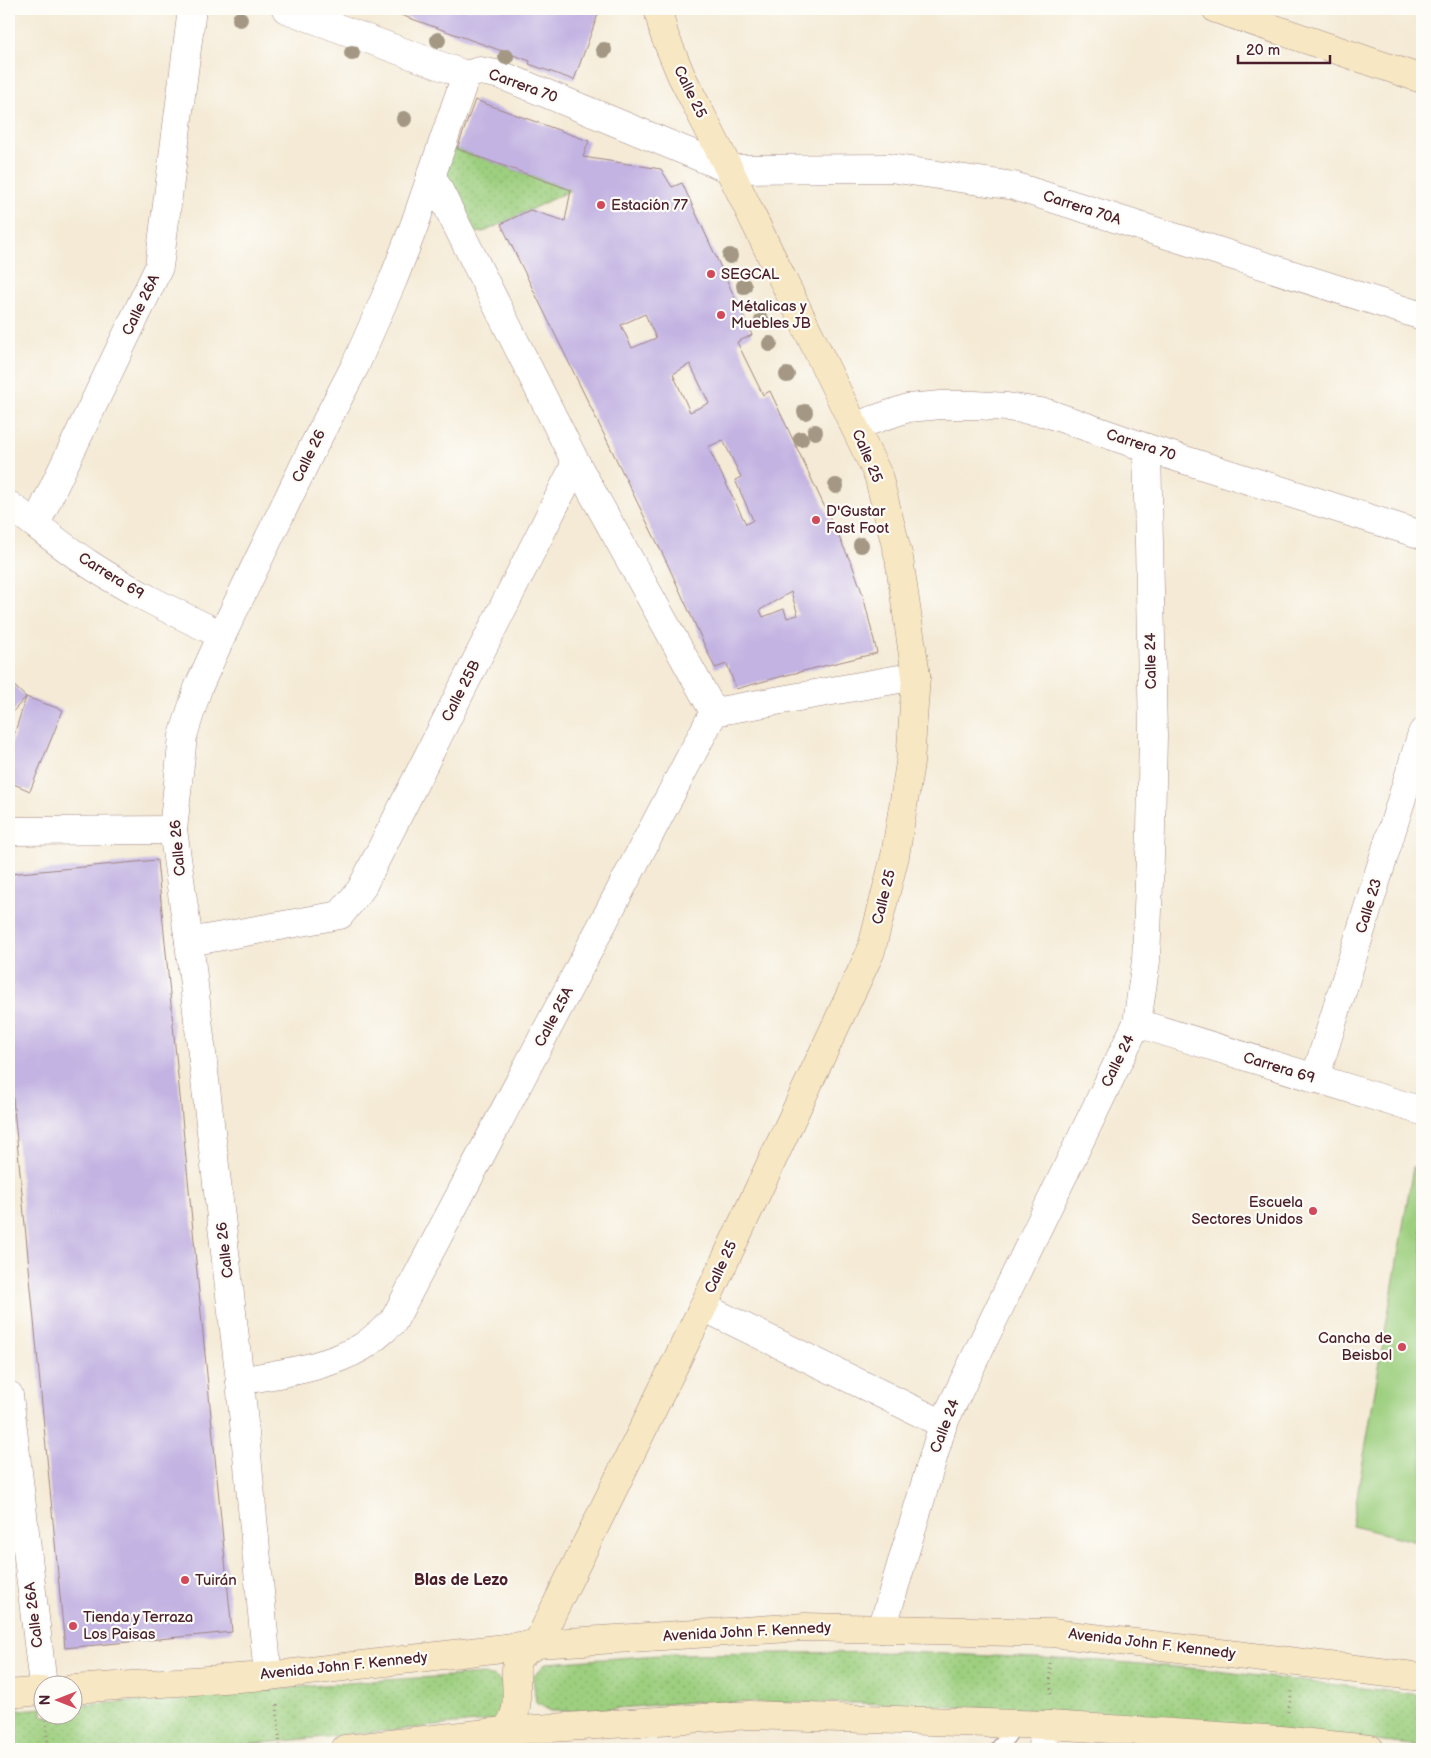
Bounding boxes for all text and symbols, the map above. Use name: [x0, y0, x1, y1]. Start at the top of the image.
scale bar: [1238, 32, 1331, 64]
text: 20 m: [1246, 41, 1280, 60]
street label: Calle 25: [669, 63, 711, 121]
street label: Carrera 70: [486, 65, 560, 107]
street label: Carrera 70A: [1040, 186, 1124, 230]
place label: Estación 77: [611, 196, 688, 215]
marker: Estación 77: [595, 199, 607, 211]
place label: SEGCAL: [721, 265, 780, 284]
marker: SEGCAL: [705, 268, 717, 280]
street label: Calle 26A: [118, 270, 164, 339]
place label: Métalicas y Muebles JB: [731, 297, 811, 333]
marker: Métalicas y Muebles JB: [715, 309, 727, 321]
street label: Carrera 70: [1104, 425, 1178, 465]
street label: Calle 26: [288, 426, 330, 486]
street label: Calle 25: [847, 426, 887, 486]
place label: D'Gustar Fast Foot: [826, 502, 889, 538]
marker: D'Gustar Fast Foot: [810, 514, 822, 526]
street label: Carrera 69: [75, 548, 147, 604]
street label: Calle 24: [1141, 633, 1161, 689]
street label: Calle 25B: [437, 657, 485, 725]
street label: Calle 26: [166, 819, 190, 877]
street label: Calle 25: [868, 867, 900, 927]
street label: Calle 23: [1352, 876, 1386, 936]
street label: Calle 25A: [530, 983, 578, 1050]
street label: Calle 24: [1097, 1031, 1139, 1091]
street label: Carrera 69: [1241, 1048, 1317, 1088]
place label: Escuela Sectores Unidos: [1191, 1193, 1304, 1229]
marker: Escuela Sectores Unidos: [1307, 1205, 1319, 1217]
street label: Calle 26: [212, 1221, 238, 1279]
street label: Calle 25: [701, 1238, 741, 1296]
place label: Cancha de Beisbol: [1318, 1329, 1392, 1365]
marker: Cancha de Beisbol: [1396, 1341, 1408, 1353]
street label: Calle 24: [926, 1396, 964, 1456]
place label: Tuirán: [195, 1571, 237, 1590]
district label: Blas de Lezo: [414, 1571, 508, 1590]
marker: Tuirán: [179, 1574, 191, 1586]
street label: Calle 26A: [20, 1580, 47, 1649]
place label: Tienda y Terraza Los Paisas: [83, 1608, 193, 1644]
street label: Avenida John F. Kennedy: [663, 1618, 832, 1646]
marker: Tienda y Terraza Los Paisas: [67, 1620, 79, 1632]
street label: Avenida John F. Kennedy: [1067, 1624, 1237, 1664]
street label: Avenida John F. Kennedy: [259, 1648, 429, 1684]
north arrow: [32, 1676, 82, 1726]
text: N: [37, 1695, 54, 1705]

